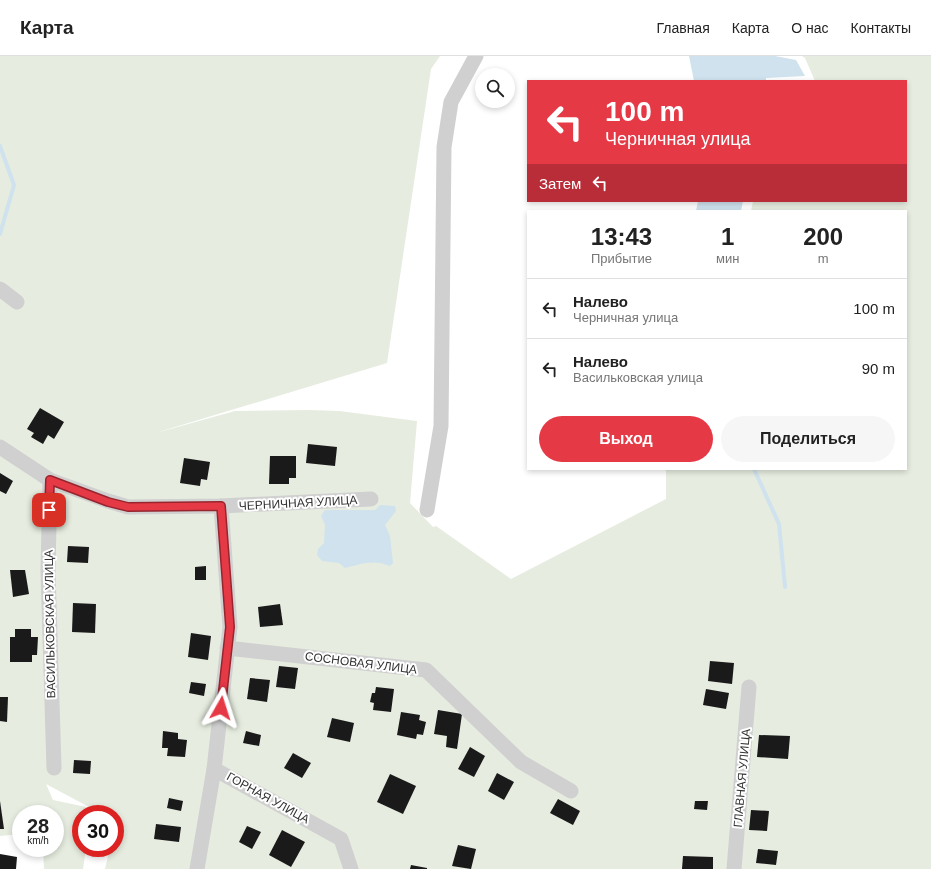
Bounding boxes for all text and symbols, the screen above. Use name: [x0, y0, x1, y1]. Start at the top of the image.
text: Карта: [20, 17, 74, 38]
text: Главная: [656, 20, 710, 36]
text: Карта: [732, 20, 769, 36]
text: О нас: [791, 20, 829, 36]
text: Контакты: [851, 20, 911, 36]
map controls: [475, 68, 515, 108]
button: search: [475, 68, 515, 108]
icon: left: [539, 96, 591, 148]
text: 100 m: [605, 96, 684, 127]
text: Черничная улица: [605, 129, 751, 149]
icon: left: [589, 172, 611, 194]
text: Затем: [539, 175, 581, 192]
text: 13:43: [591, 223, 652, 250]
text: 1: [721, 223, 734, 250]
text: 200: [803, 223, 843, 250]
text: Прибытие: [591, 251, 652, 266]
text: мин: [716, 251, 739, 266]
text: m: [818, 251, 829, 266]
text: Налево: [573, 293, 628, 310]
icon: left: [539, 298, 561, 320]
text: 100 m: [853, 300, 895, 317]
text: Черничная улица: [573, 310, 678, 325]
text: Налево: [573, 353, 628, 370]
icon: left: [539, 358, 561, 380]
text: 90 m: [862, 360, 895, 377]
text: Васильковская улица: [573, 370, 703, 385]
button: Выход: [539, 416, 713, 462]
button: Поделиться: [721, 416, 895, 462]
pin: [32, 493, 66, 527]
street label: ЧЕРНИЧНАЯ УЛИЦА: [238, 493, 358, 513]
icon: arrive: [38, 499, 60, 521]
street label: ВАСИЛЬКОВСКАЯ УЛИЦА: [42, 550, 58, 698]
street label: СОСНОВАЯ УЛИЦА: [304, 649, 418, 677]
position arrow: [200, 687, 242, 729]
street label: ГЛАВНАЯ УЛИЦА: [731, 728, 753, 828]
street label: ГОРНАЯ УЛИЦА: [224, 769, 312, 827]
speed limit sign: 30: [72, 805, 124, 857]
text: 28: [27, 815, 49, 837]
text: km/h: [27, 835, 49, 846]

